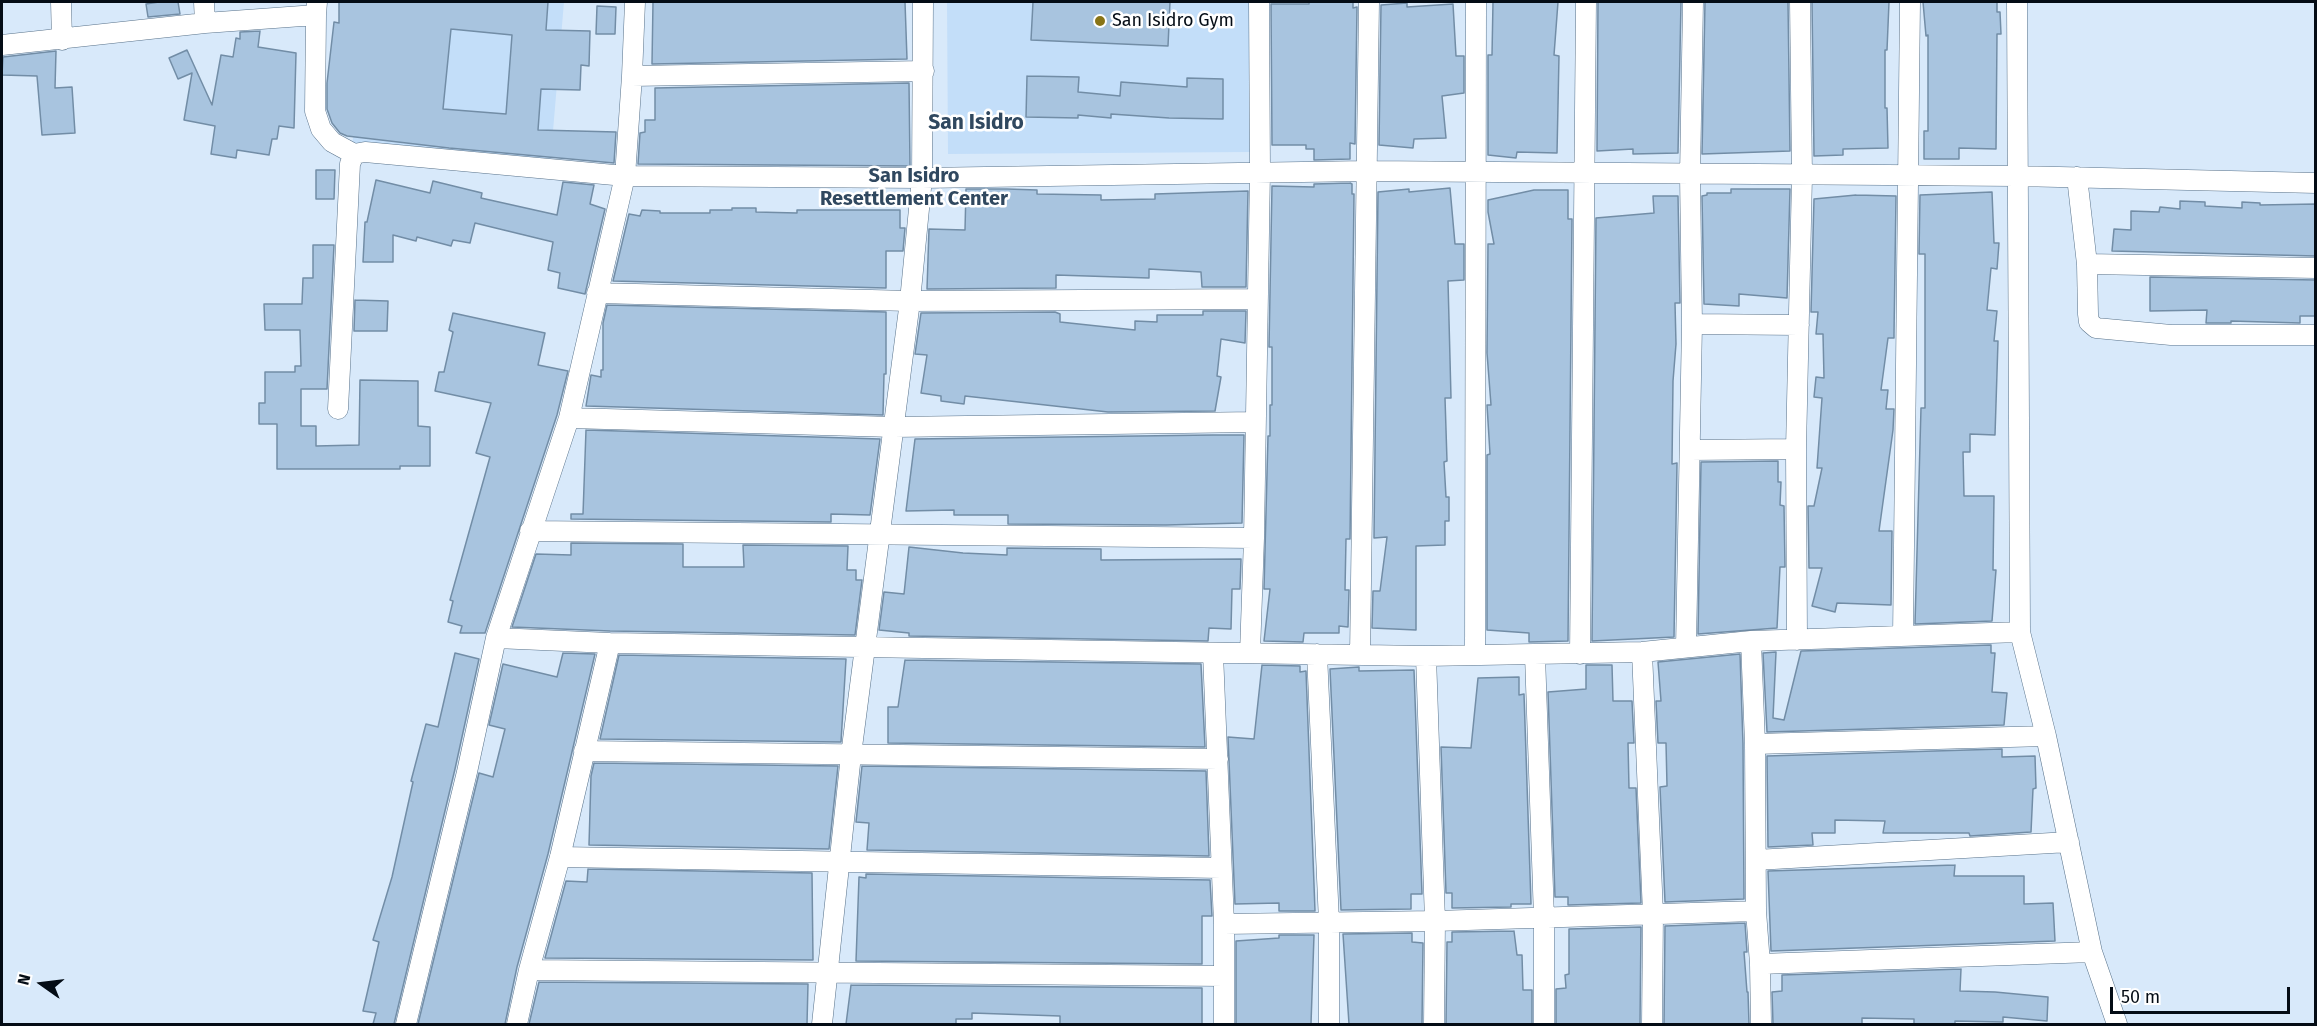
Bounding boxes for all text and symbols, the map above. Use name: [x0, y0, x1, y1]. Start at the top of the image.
place label: San Isidro Gym: [1112, 10, 1234, 32]
marker: San Isidro Gym: [1093, 14, 1107, 28]
district label: San Isidro: [928, 110, 1024, 136]
district label: San Isidro Resettlement Center: [820, 164, 1008, 211]
north arrow: [12, 954, 72, 1014]
text: N: [14, 972, 35, 987]
scale bar: [2113, 975, 2293, 1013]
text: 50 m: [2121, 986, 2160, 1008]

